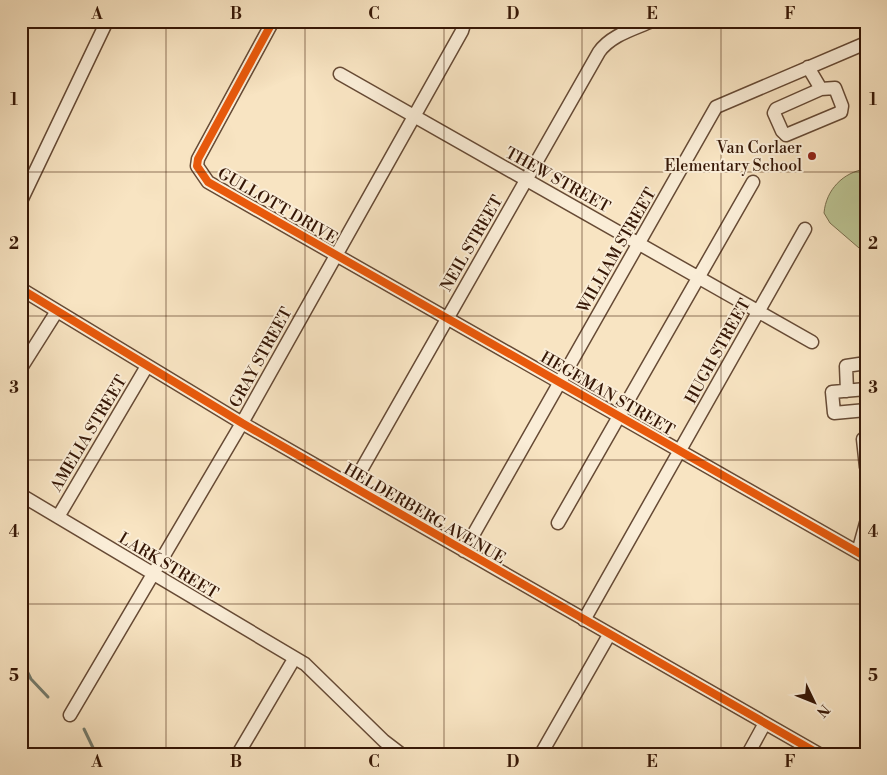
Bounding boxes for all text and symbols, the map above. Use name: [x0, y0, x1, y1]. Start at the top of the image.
text: A: [90, 4, 103, 24]
text: B: [230, 4, 242, 24]
text: C: [368, 4, 380, 24]
text: D: [507, 4, 520, 24]
text: E: [646, 4, 658, 24]
text: F: [784, 4, 796, 24]
text: 1: [10, 90, 18, 110]
text: 1: [869, 90, 877, 110]
place label: Van Corlaer Elementary School: [665, 138, 802, 176]
street label: THEW STREET: [501, 143, 614, 217]
marker: Van Corlaer Elementary School: [806, 150, 818, 162]
street label: GULLOTT DRIVE: [214, 163, 341, 248]
street label: WILLIAM STREET: [573, 185, 661, 317]
street label: NEIL STREET: [436, 192, 507, 295]
text: 2: [9, 234, 19, 254]
text: 2: [868, 234, 878, 254]
street label: HUGH STREET: [681, 295, 755, 408]
street label: GRAY STREET: [225, 304, 297, 411]
street label: HEGEMAN STREET: [537, 347, 678, 440]
street label: AMELIA STREET: [46, 372, 131, 496]
text: 3: [9, 378, 19, 398]
text: 3: [868, 378, 878, 398]
street label: HELDERBERG AVENUE: [340, 459, 509, 568]
text: 4: [9, 522, 20, 542]
text: 4: [868, 522, 879, 542]
street label: LARK STREET: [115, 528, 222, 603]
text: 5: [9, 666, 19, 686]
text: 5: [868, 666, 878, 686]
north arrow: [790, 678, 840, 728]
text: N: [812, 700, 833, 720]
text: A: [90, 752, 103, 772]
text: B: [230, 752, 242, 772]
text: C: [368, 752, 380, 772]
text: D: [507, 752, 520, 772]
text: E: [646, 752, 658, 772]
text: F: [784, 752, 796, 772]

